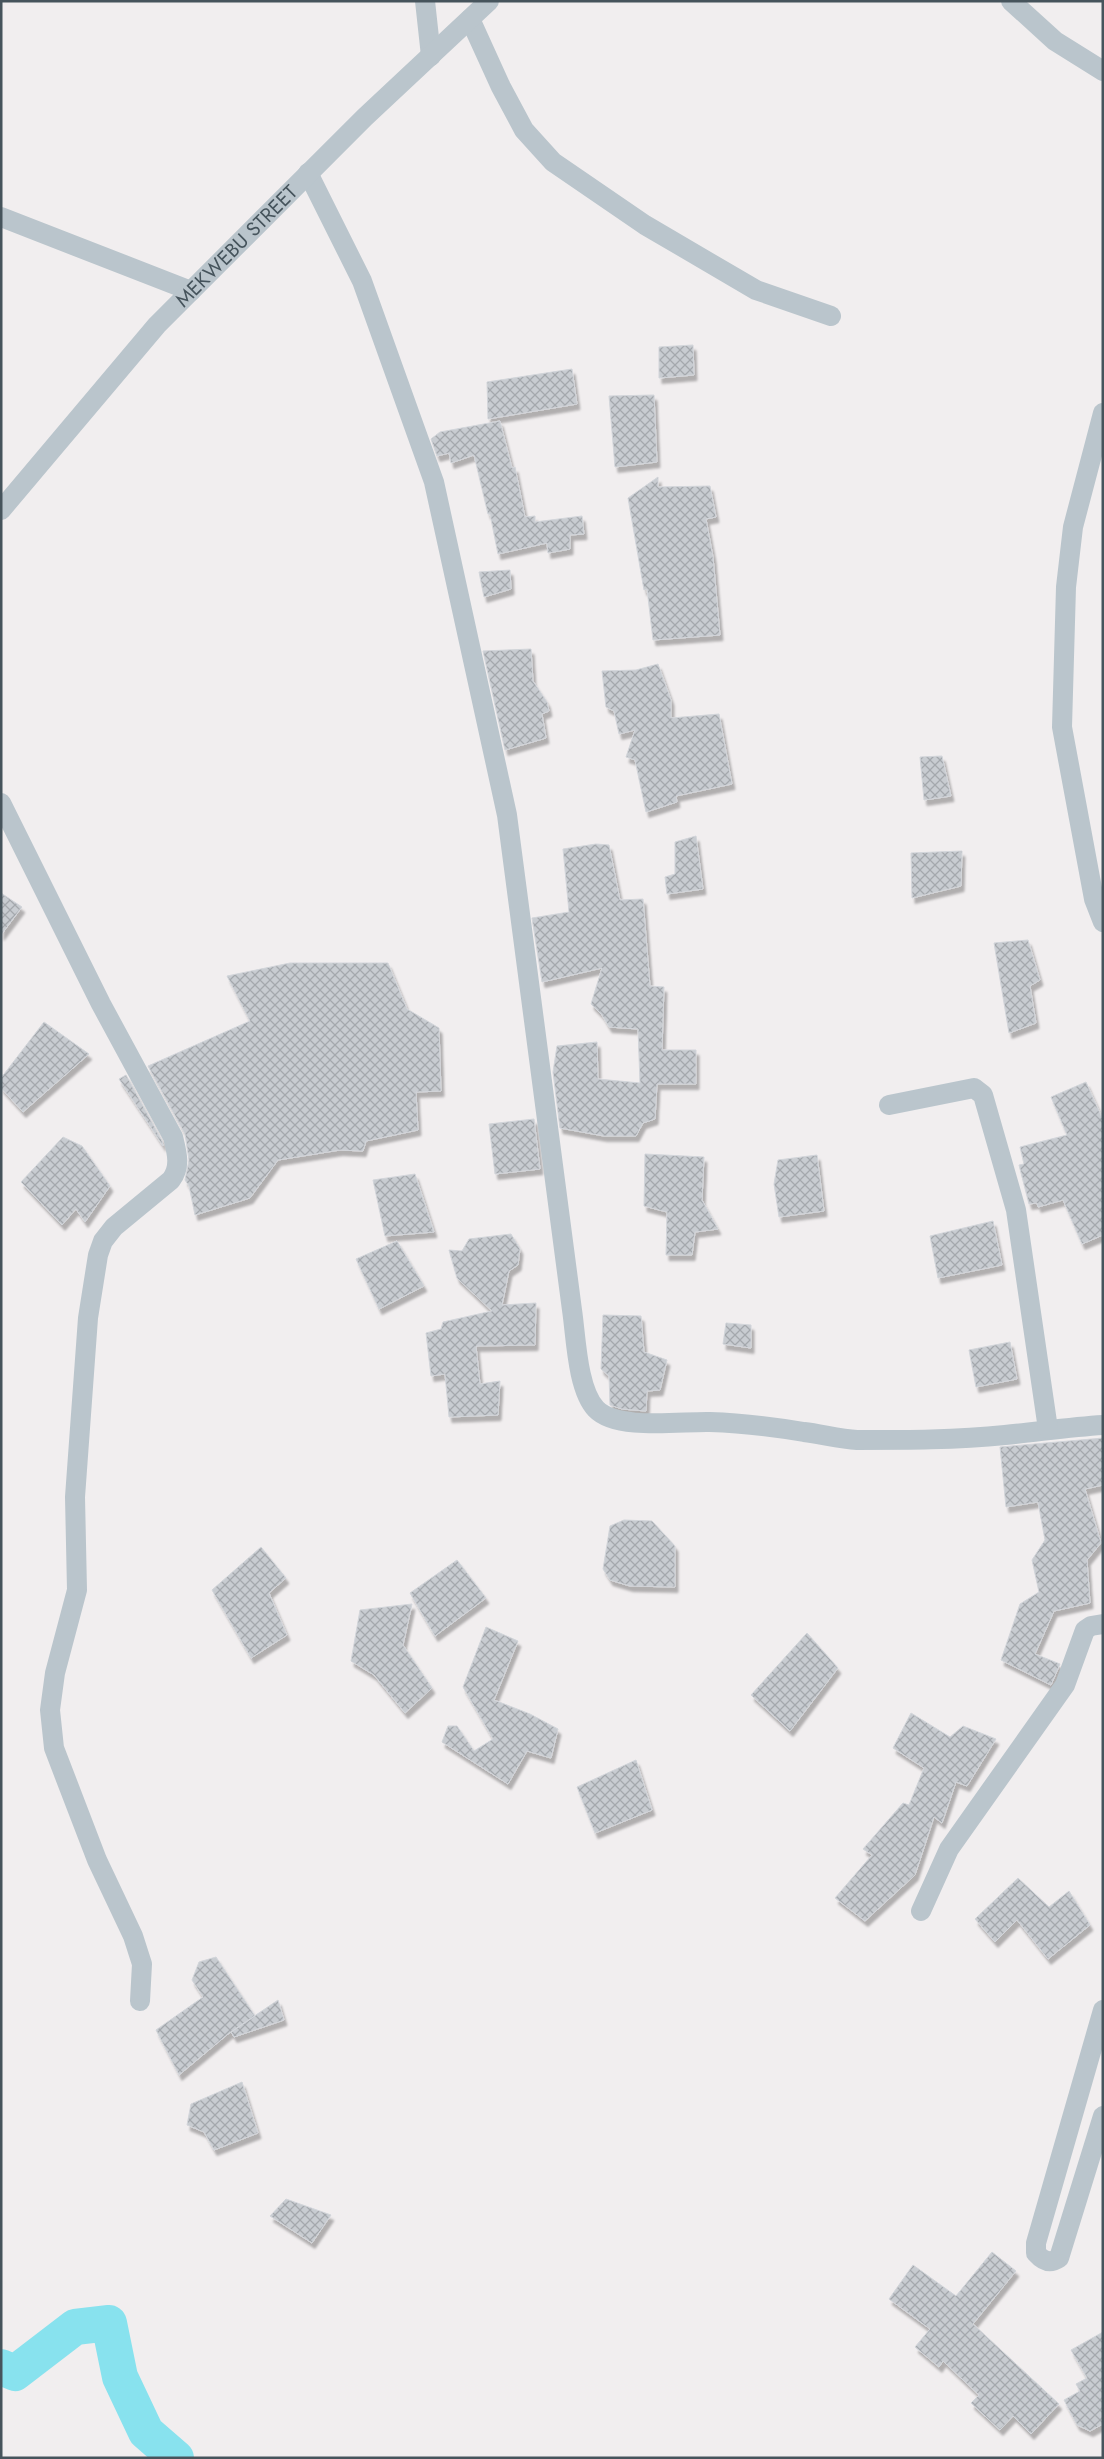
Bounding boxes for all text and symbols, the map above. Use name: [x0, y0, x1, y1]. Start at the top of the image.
street label: MEKWEBU STREET: [169, 178, 305, 314]

